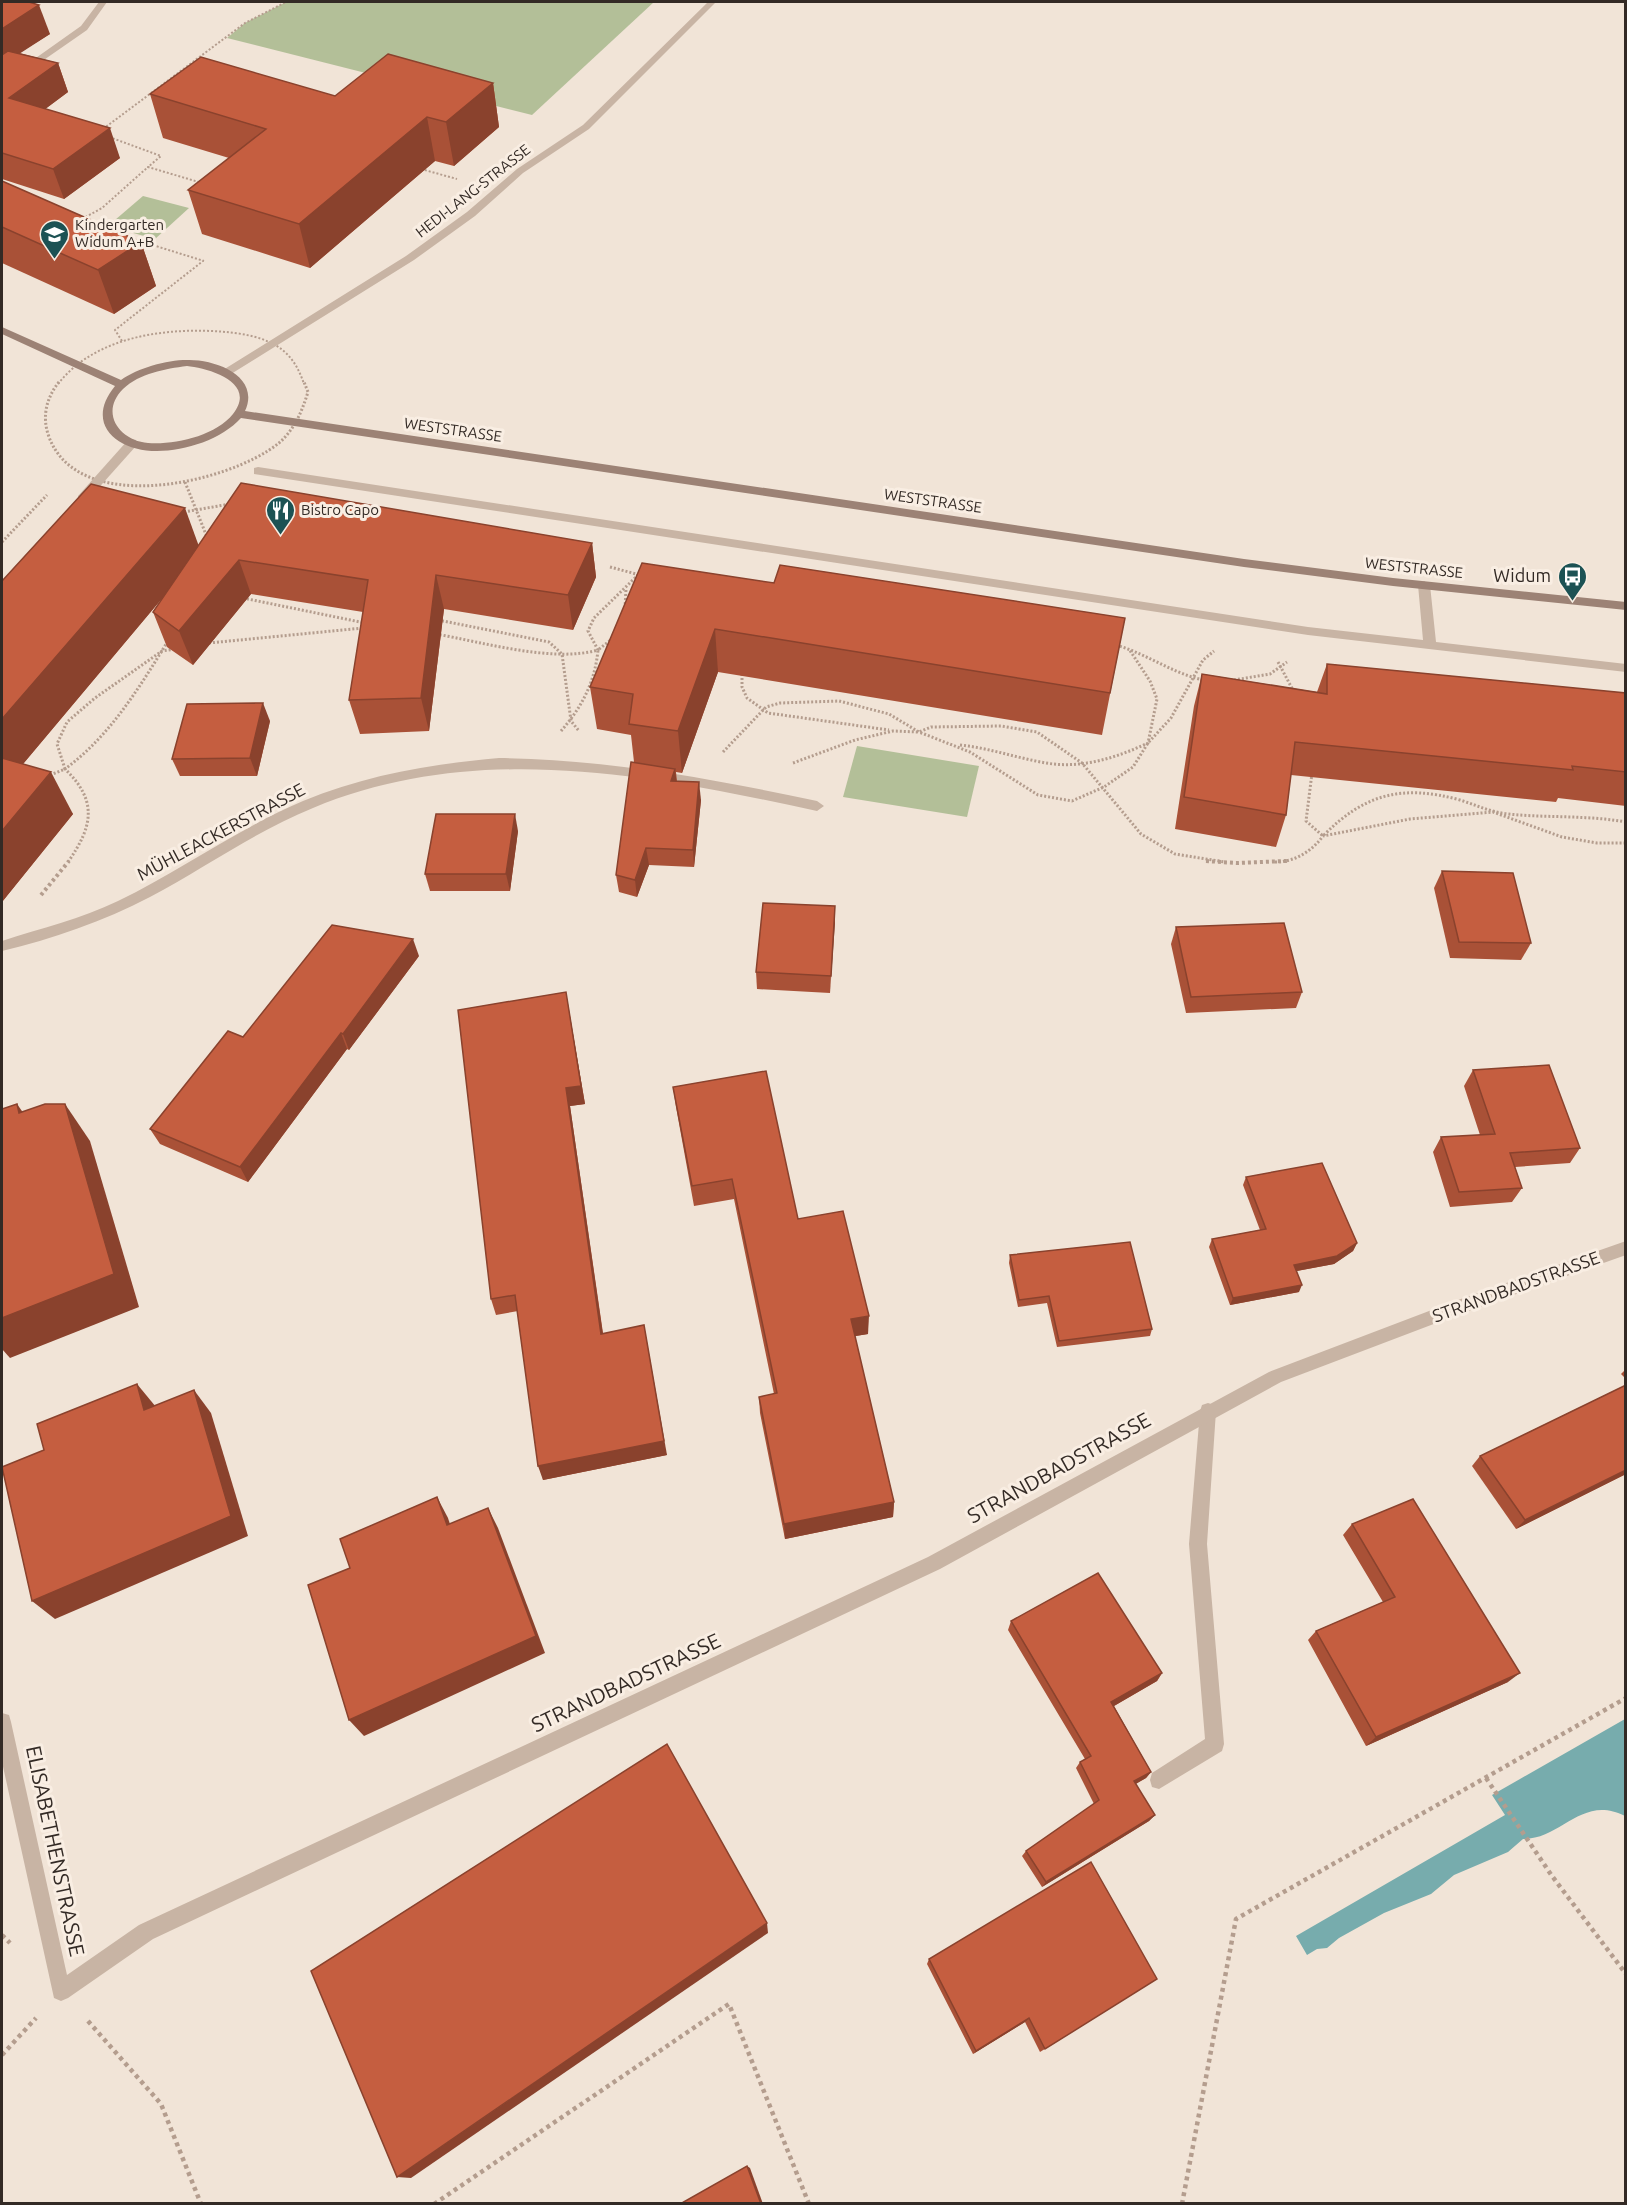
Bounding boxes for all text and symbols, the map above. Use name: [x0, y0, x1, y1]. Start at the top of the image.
street label: HEDI-LANG-STRASSE: [412, 141, 533, 241]
place label: Kindergarten Widum A+B: [75, 216, 164, 250]
school or university icon: Kindergarten Widum A+B: [38, 218, 70, 260]
street label: WESTSTRASSE: [403, 414, 503, 445]
street label: WESTSTRASSE: [883, 485, 983, 516]
restaurant icon: Bistro Capo: [264, 494, 296, 536]
place label: Bistro Capo: [301, 501, 379, 518]
street label: WESTSTRASSE: [1364, 554, 1464, 581]
bus stop icon: Widum: [1556, 560, 1588, 602]
place label: Widum: [1493, 565, 1551, 585]
street label: MÜHLEACKERSTRASSE: [133, 778, 308, 884]
street label: STRANDBADSTRASSE: [1429, 1247, 1602, 1326]
street label: STRANDBADSTRASSE: [963, 1407, 1154, 1527]
street label: STRANDBADSTRASSE: [527, 1628, 724, 1736]
street label: ELISABETHENSTRASSE: [22, 1743, 90, 1958]

